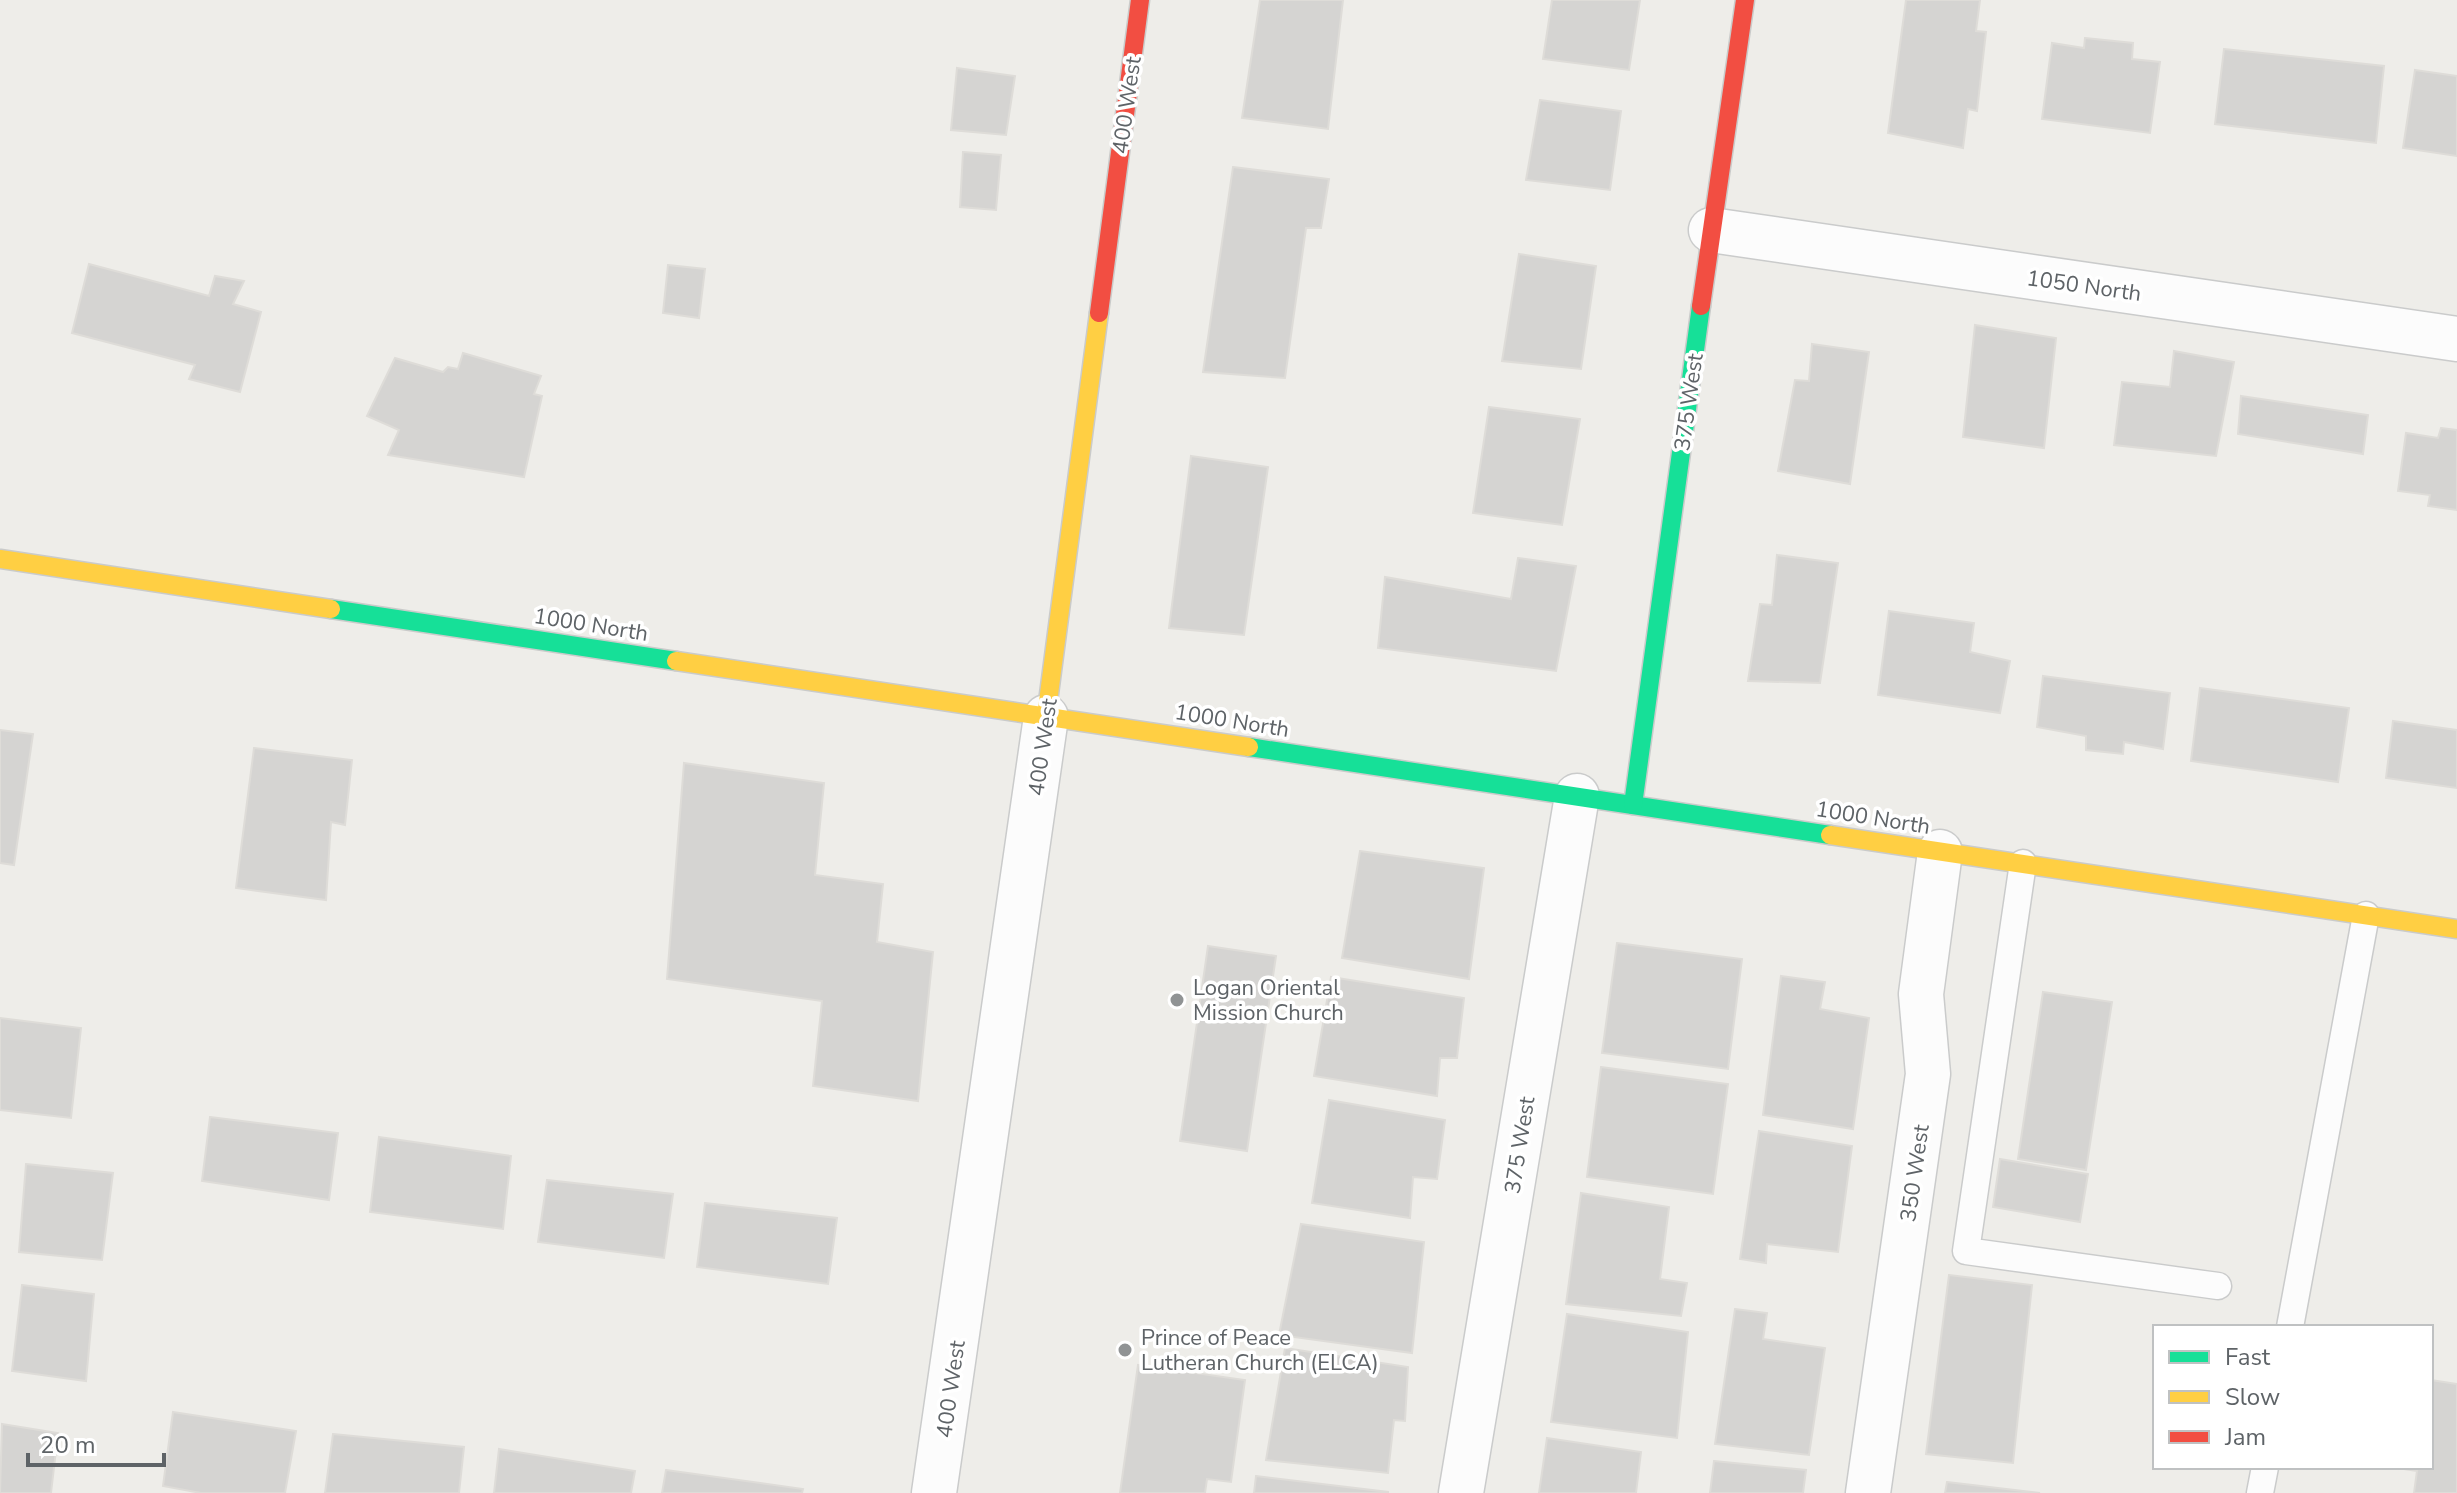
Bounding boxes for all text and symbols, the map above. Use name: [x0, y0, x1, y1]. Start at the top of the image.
street label: 400 West: [1105, 54, 1149, 156]
street label: 1050 North: [2025, 263, 2143, 309]
street label: 375 West: [1667, 351, 1711, 453]
street label: 1000 North: [531, 601, 650, 649]
street label: 400 West: [1021, 696, 1065, 798]
street label: 1000 North: [1172, 697, 1291, 745]
street label: 1000 North: [1813, 794, 1932, 842]
place label: Logan Oriental Mission Church: [1193, 973, 1344, 1028]
marker: Logan Oriental Mission Church: [1168, 991, 1186, 1009]
street label: 375 West: [1498, 1094, 1543, 1196]
street label: 350 West: [1893, 1122, 1937, 1224]
place label: Prince of Peace Lutheran Church (ELCA): [1141, 1323, 1379, 1378]
legend: [2153, 1325, 2433, 1469]
street label: 400 West: [929, 1338, 973, 1440]
marker: Prince of Peace Lutheran Church (ELCA): [1116, 1341, 1134, 1359]
text: Fast: [2225, 1341, 2271, 1373]
text: Slow: [2225, 1381, 2280, 1413]
scale bar: [28, 1417, 164, 1467]
text: Jam: [2224, 1421, 2266, 1453]
text: 20 m: [40, 1429, 96, 1461]

